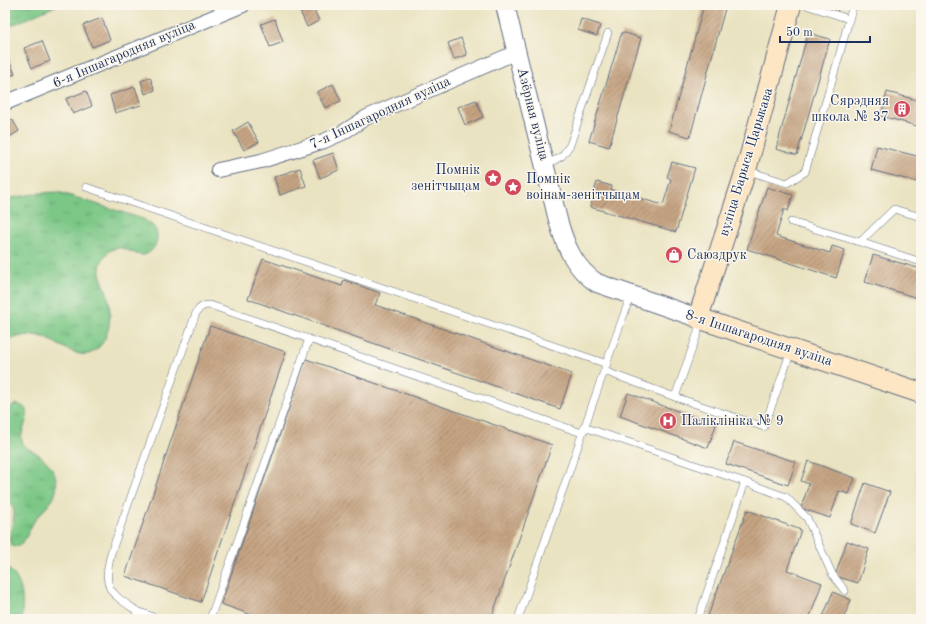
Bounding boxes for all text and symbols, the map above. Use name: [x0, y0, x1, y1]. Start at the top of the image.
street label: 6-я Іншагародняя вуліца: [51, 18, 197, 90]
scale bar: [780, 18, 870, 44]
text: 50 m: [786, 26, 813, 39]
street label: Азёрная вуліца: [515, 66, 551, 162]
street label: 7-я Іншагародняя вуліца: [308, 74, 453, 152]
street label: вуліца Барыса Царыкава: [717, 86, 775, 238]
place label: Сярэдняя школа № 37: [811, 94, 889, 124]
building icon: Сярэдняя школа № 37: [892, 99, 912, 119]
place label: Помнік зенітчыцам: [411, 163, 480, 193]
place icon: Помнік зенітчыцам: [483, 168, 503, 188]
place label: Помнік воінам-зенітчыцам: [526, 172, 640, 202]
place icon: Помнік воінам-зенітчыцам: [503, 177, 523, 197]
shop icon: Саюздрук: [664, 245, 684, 265]
place label: Саюздрук: [687, 248, 747, 262]
street label: 8-я Іншагародняя вуліца: [684, 308, 834, 368]
hospital icon: Паліклініка № 9: [658, 411, 678, 431]
place label: Паліклініка № 9: [681, 414, 784, 428]

